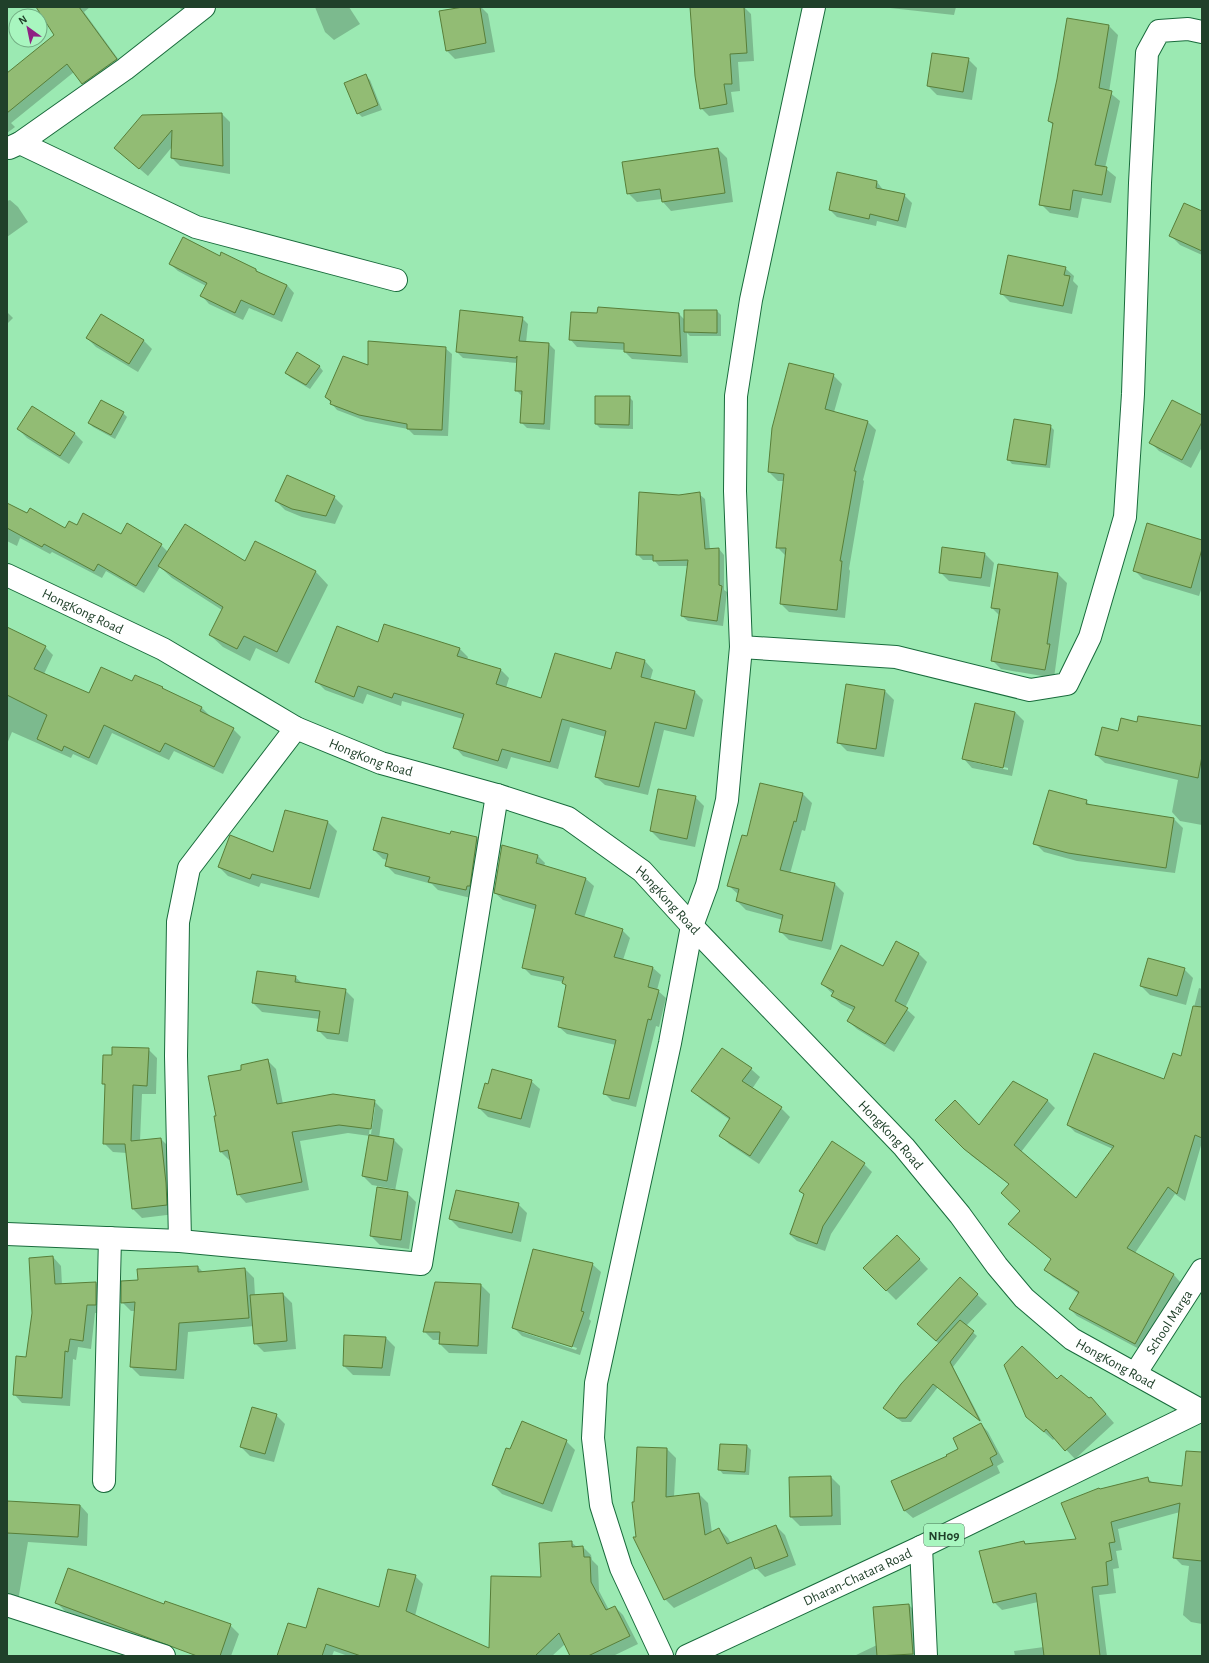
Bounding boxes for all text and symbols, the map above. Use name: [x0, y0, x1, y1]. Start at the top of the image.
north arrow: [8, 8, 48, 48]
text: N: [17, 13, 29, 27]
street label: HongKong Road: [40, 587, 125, 637]
street label: HongKong Road: [327, 736, 414, 779]
street label: HongKong Road: [633, 863, 702, 938]
street label: HongKong Road: [855, 1098, 925, 1172]
street label: School Marga: [1144, 1287, 1195, 1357]
street label: HongKong Road: [1073, 1337, 1157, 1392]
road number: NH09: [924, 1524, 964, 1546]
street label: Dharan-Chatara Road: [801, 1546, 914, 1609]

